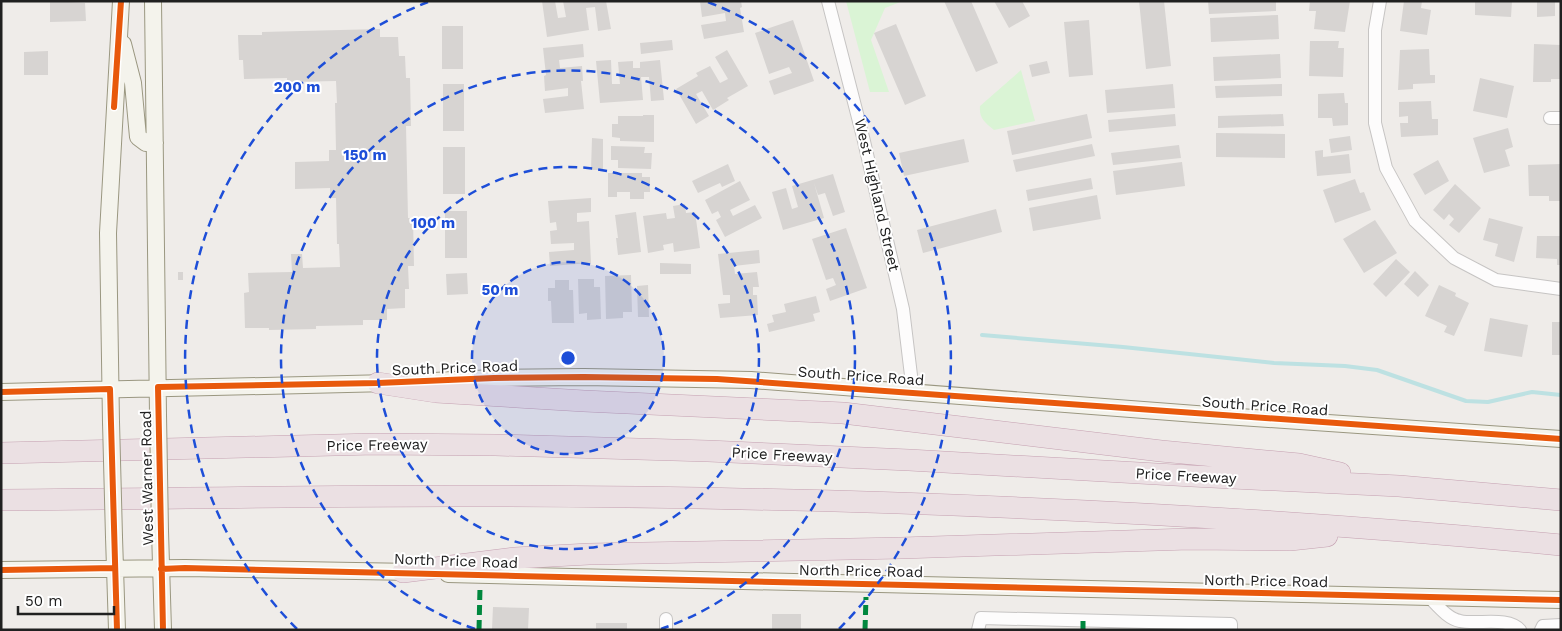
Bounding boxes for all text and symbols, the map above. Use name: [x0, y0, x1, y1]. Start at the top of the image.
text: 200 m: [274, 78, 320, 96]
street label: West Highland Street: [851, 117, 903, 274]
text: 150 m: [343, 146, 387, 164]
text: 100 m: [411, 214, 455, 232]
text: 50 m: [482, 281, 518, 299]
centre of rings: [559, 349, 577, 367]
street label: South Price Road: [391, 357, 519, 379]
street label: South Price Road: [797, 363, 925, 389]
street label: South Price Road: [1201, 393, 1329, 419]
street label: West Warner Road: [137, 410, 157, 546]
street label: Price Freeway: [326, 435, 428, 455]
street label: Price Freeway: [731, 443, 833, 467]
street label: Price Freeway: [1135, 464, 1237, 488]
street label: North Price Road: [394, 550, 518, 572]
street label: North Price Road: [799, 561, 923, 581]
street label: North Price Road: [1204, 571, 1328, 591]
scale bar: [18, 584, 114, 616]
text: 50 m: [25, 592, 62, 610]

